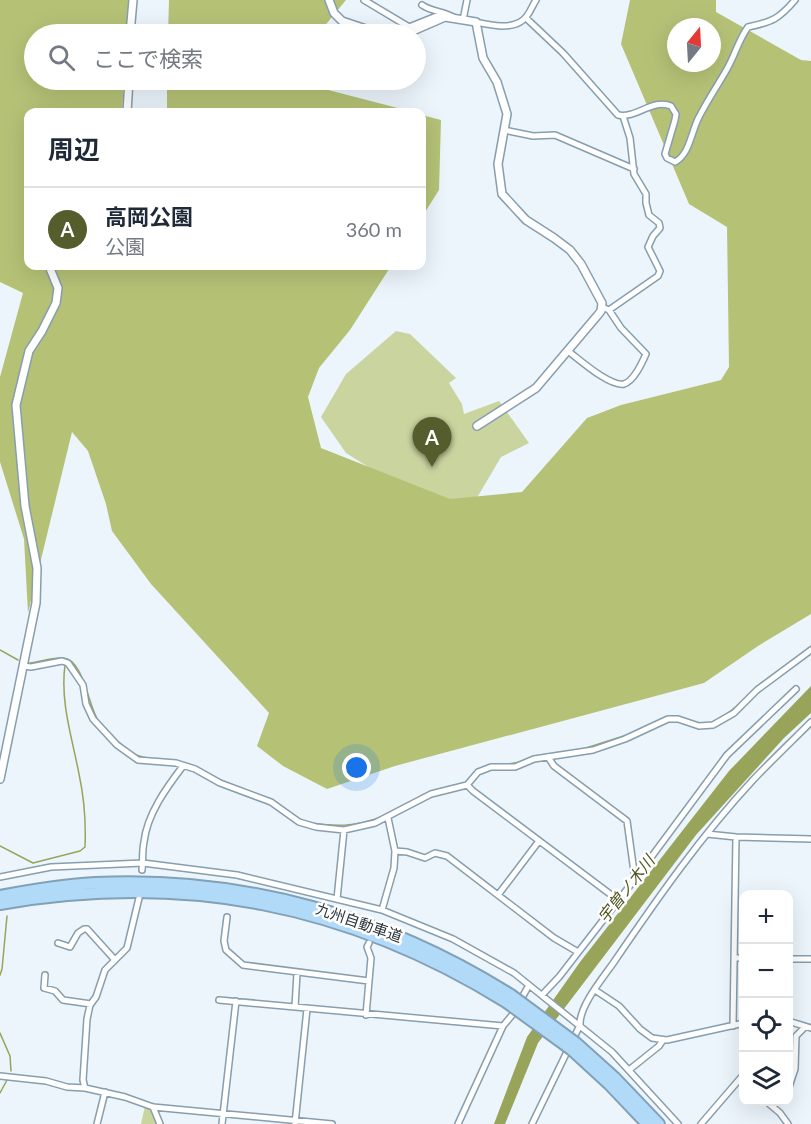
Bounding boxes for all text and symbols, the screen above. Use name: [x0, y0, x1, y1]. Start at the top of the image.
north arrow: [667, 18, 721, 72]
search box: [24, 24, 426, 90]
icon: search: [45, 41, 78, 74]
text: ここで検索: [93, 45, 203, 72]
text: 周辺: [48, 133, 100, 165]
text: 高岡公園: [105, 203, 193, 230]
text: A: [61, 217, 74, 241]
text: 360 m: [346, 217, 402, 241]
text: 公園: [105, 234, 145, 258]
pin: A: [412, 418, 452, 467]
your location: [342, 753, 371, 782]
water label: 宇曽ノ木川: [593, 850, 659, 926]
map controls: [739, 890, 793, 1106]
button: +: [739, 890, 793, 944]
street label: 九州自動車道: [314, 899, 405, 945]
button: −: [739, 944, 793, 998]
button: locate: [739, 998, 793, 1052]
button: layers: [739, 1052, 793, 1106]

